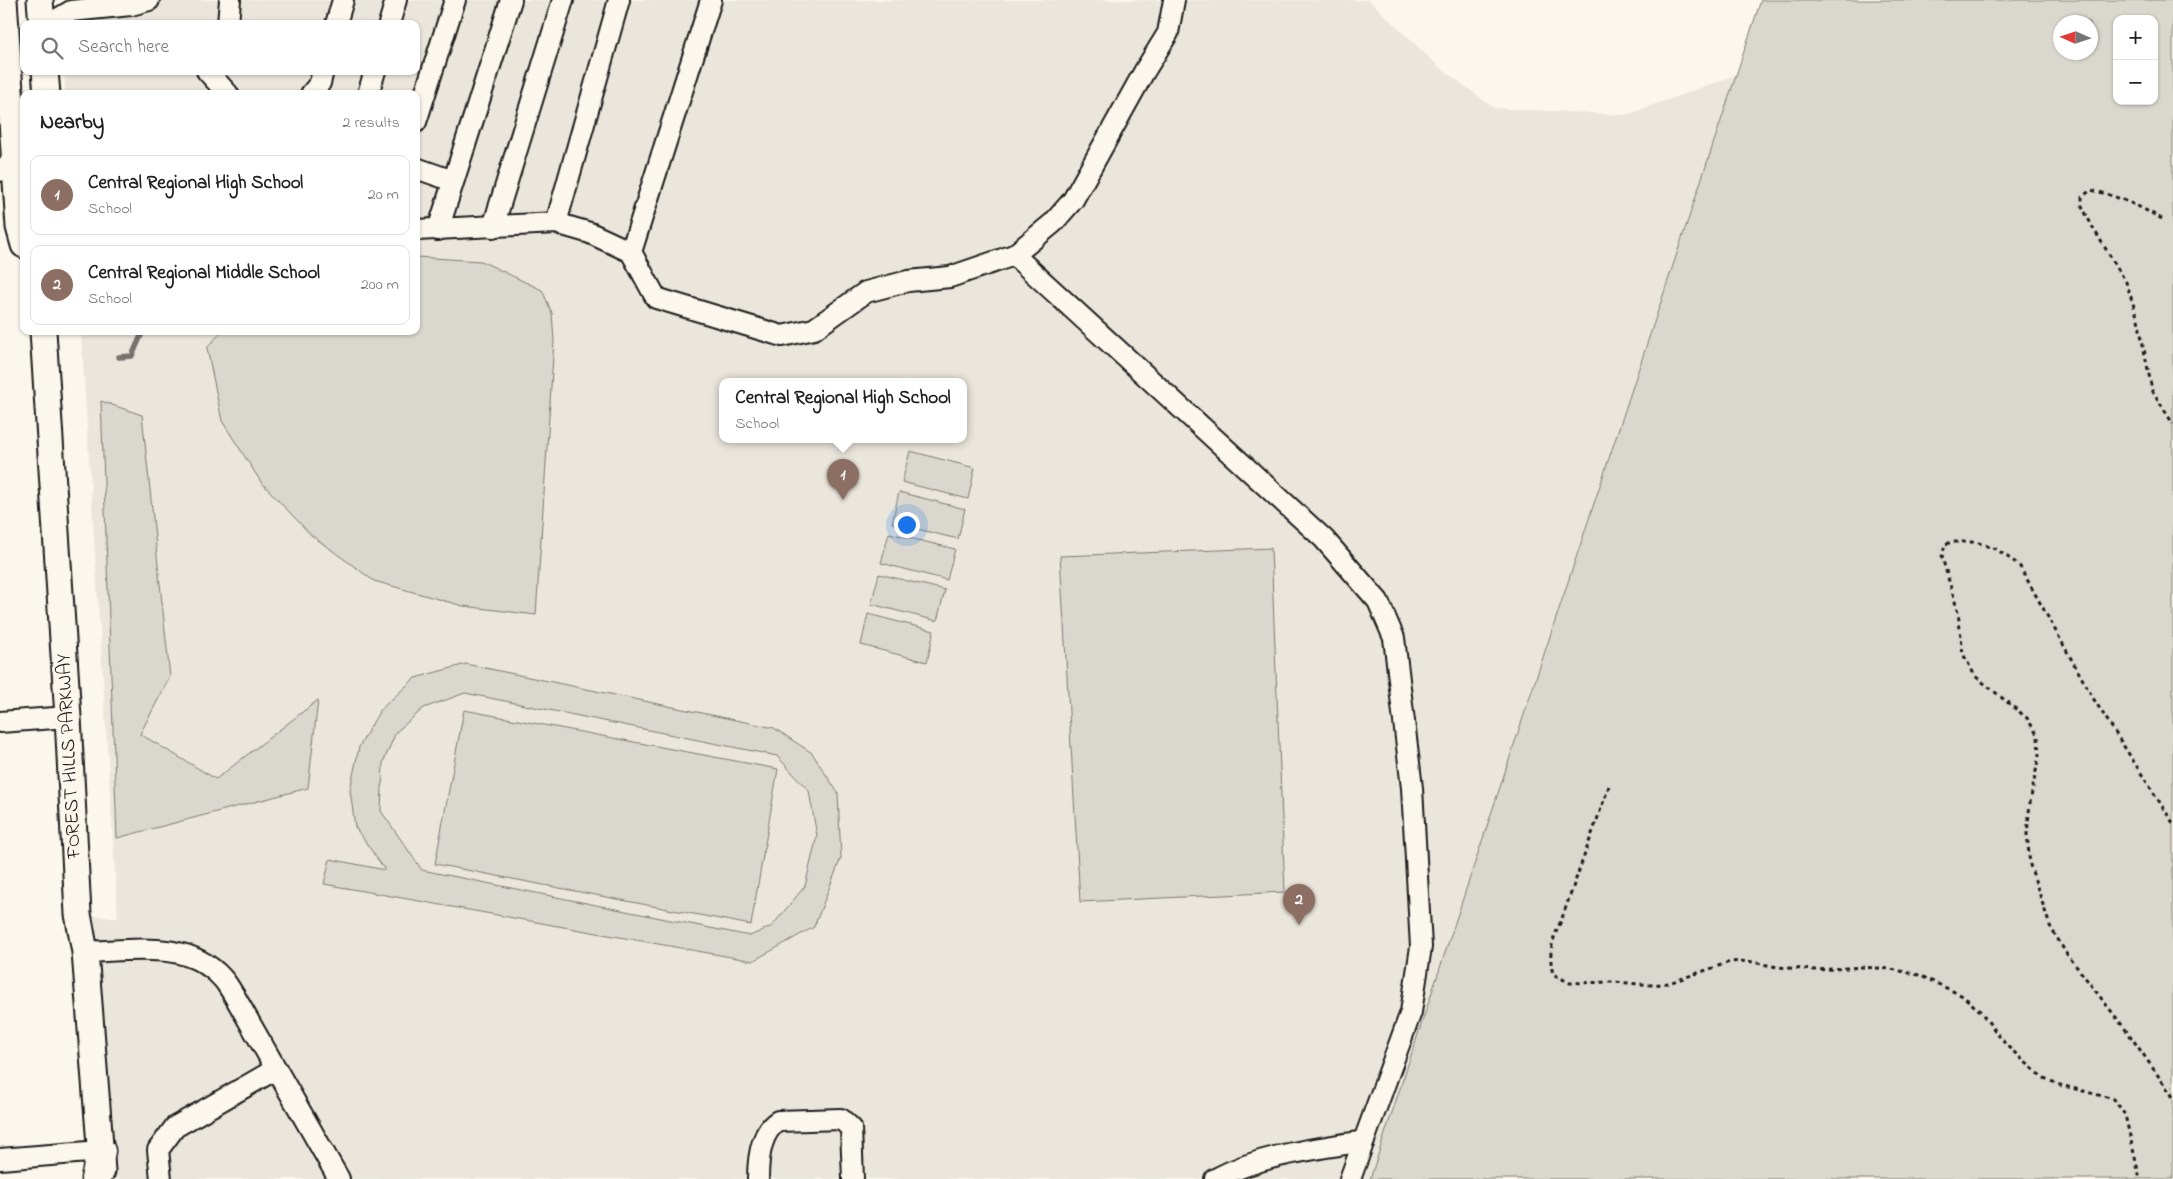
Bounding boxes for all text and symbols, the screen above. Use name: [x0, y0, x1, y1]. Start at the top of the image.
north arrow: [2053, 15, 2098, 60]
map controls: [2113, 15, 2158, 105]
button: +: [2113, 15, 2158, 60]
search box: [20, 20, 420, 75]
icon: search: [38, 34, 66, 62]
text: Search here: [78, 34, 169, 61]
button: −: [2113, 60, 2158, 105]
text: Nearby: [40, 108, 104, 138]
text: 2 results: [342, 111, 400, 135]
text: Central Regional High School: [88, 170, 303, 197]
text: 1: [54, 183, 60, 207]
text: 20 m: [368, 183, 399, 207]
text: School: [88, 197, 132, 221]
text: Central Regional Middle School: [88, 260, 320, 287]
text: 2: [53, 273, 61, 297]
text: 200 m: [361, 273, 399, 297]
text: School: [88, 287, 132, 311]
popup: [719, 378, 967, 443]
text: Central Regional High School: [735, 385, 951, 412]
text: School: [735, 412, 779, 436]
pin: 1: [827, 459, 859, 500]
your location: [894, 512, 920, 538]
street label: FOREST HILLS PARKWAY: [50, 653, 90, 860]
pin: 2: [1283, 884, 1315, 925]

